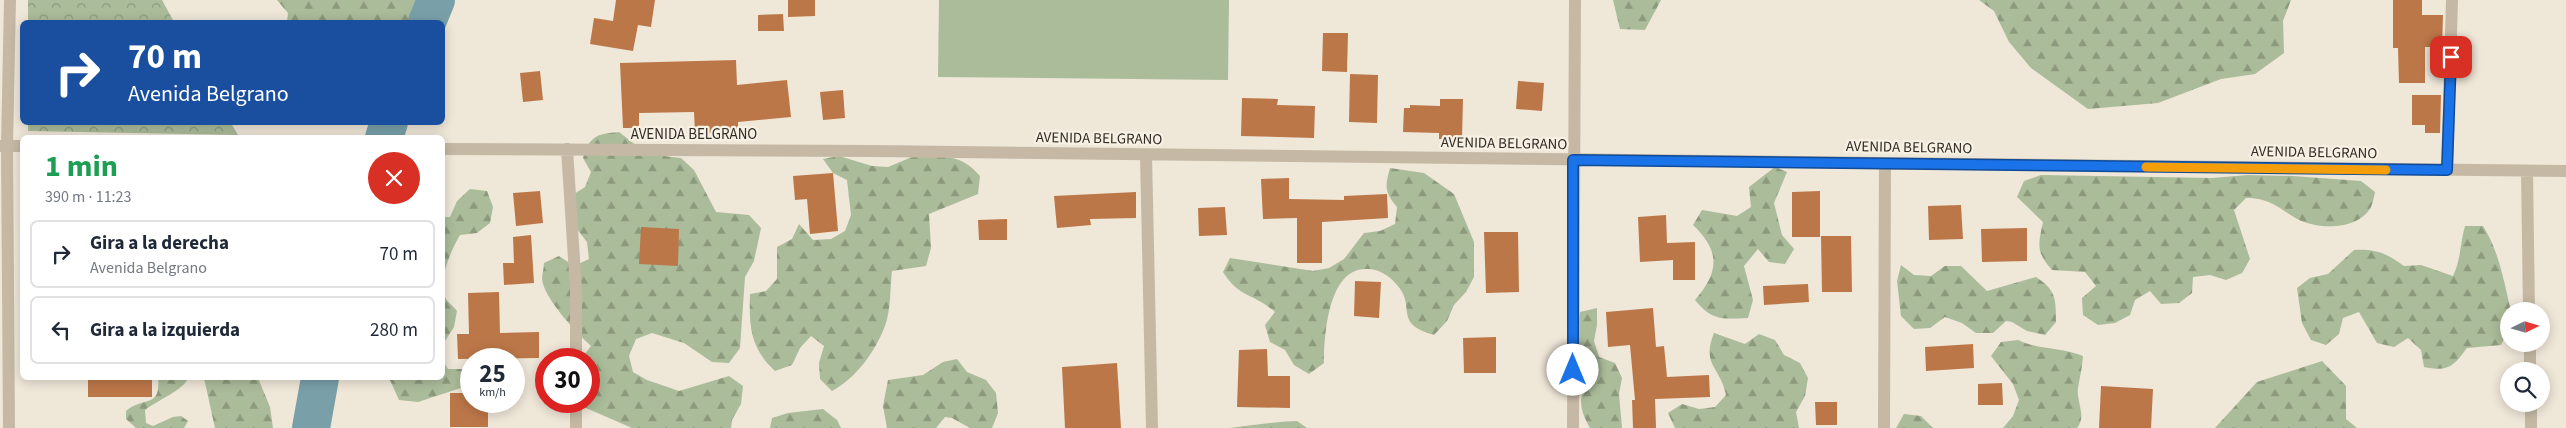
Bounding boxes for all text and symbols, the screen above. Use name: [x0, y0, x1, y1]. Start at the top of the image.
text: 70 m: [128, 32, 202, 82]
pin: [2430, 36, 2472, 78]
icon: right: [45, 40, 110, 105]
icon: arrive: [2437, 43, 2465, 71]
text: Avenida Belgrano: [128, 78, 289, 110]
street label: AVENIDA BELGRANO: [631, 124, 757, 145]
street label: AVENIDA BELGRANO: [1036, 127, 1163, 150]
street label: AVENIDA BELGRANO: [1441, 132, 1568, 155]
street label: AVENIDA BELGRANO: [1846, 136, 1973, 159]
street label: AVENIDA BELGRANO: [2251, 141, 2378, 164]
text: 1 min: [45, 145, 118, 188]
button: close: [368, 152, 420, 204]
text: 390 m · 11:23: [45, 186, 132, 208]
text: Gira a la derecha: [90, 230, 229, 257]
icon: right: [47, 240, 75, 268]
text: 70 m: [380, 241, 418, 268]
text: Avenida Belgrano: [90, 257, 207, 279]
north arrow: [2500, 302, 2550, 352]
map controls: [2500, 302, 2550, 412]
icon: left: [47, 316, 75, 344]
text: Gira a la izquierda: [90, 317, 240, 344]
text: 280 m: [370, 317, 418, 344]
position arrow: [1546, 343, 1598, 395]
speed limit sign: 30: [535, 348, 600, 413]
text: 25: [479, 356, 506, 392]
button: search: [2500, 362, 2550, 412]
text: km/h: [479, 384, 506, 401]

